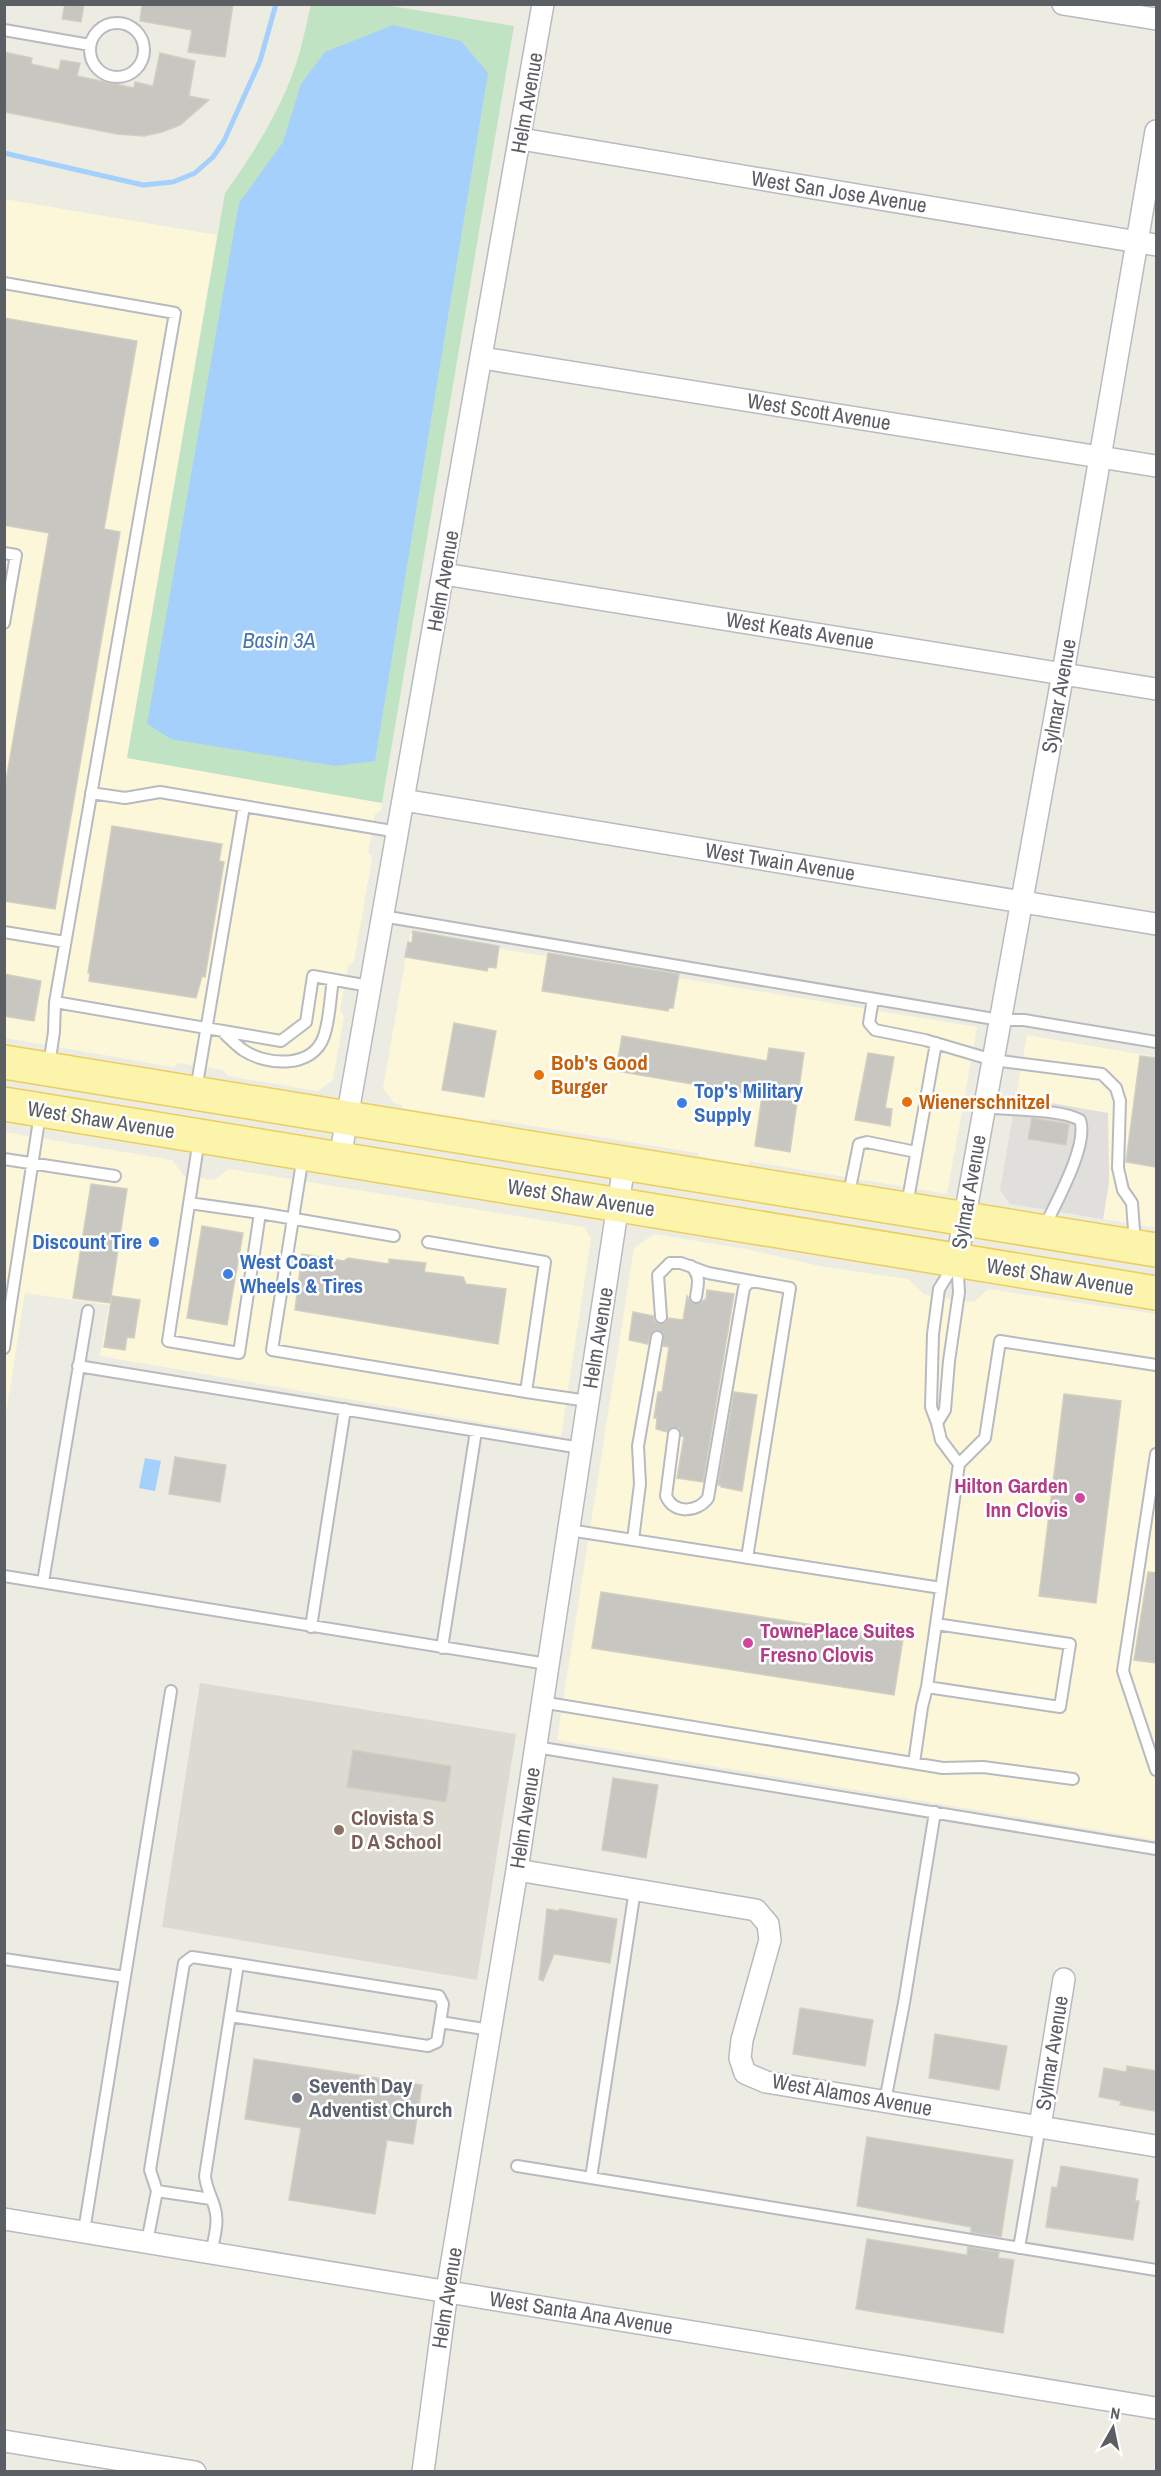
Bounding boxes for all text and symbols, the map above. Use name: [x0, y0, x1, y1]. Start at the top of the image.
street label: Helm Avenue: [503, 50, 550, 156]
street label: West San Jose Avenue: [749, 163, 929, 220]
street label: West Scott Avenue: [745, 386, 893, 437]
street label: Helm Avenue: [419, 528, 466, 634]
street label: West Keats Avenue: [724, 604, 876, 657]
water label: Basin 3A: [242, 625, 316, 655]
street label: Sylmar Avenue: [1034, 637, 1083, 755]
street label: West Twain Avenue: [703, 835, 857, 888]
place label: Bob's Good Burger: [551, 1048, 648, 1101]
marker: Bob's Good Burger: [532, 1068, 546, 1082]
place label: Top's Military Supply: [694, 1076, 803, 1129]
place label: Wienerschnitzel: [919, 1087, 1050, 1116]
street label: West Shaw Avenue: [25, 1094, 177, 1145]
marker: Wienerschnitzel: [900, 1095, 914, 1109]
marker: Top's Military Supply: [675, 1096, 689, 1110]
street label: Sylmar Avenue: [944, 1133, 993, 1251]
street label: West Shaw Avenue: [505, 1172, 657, 1223]
place label: Discount Tire: [32, 1227, 142, 1256]
marker: Discount Tire: [147, 1235, 161, 1249]
place label: West Coast Wheels & Tires: [240, 1247, 363, 1300]
street label: West Shaw Avenue: [984, 1251, 1136, 1302]
marker: West Coast Wheels & Tires: [221, 1267, 235, 1281]
street label: Helm Avenue: [575, 1285, 620, 1391]
place label: Hilton Garden Inn Clovis: [954, 1471, 1068, 1524]
marker: Hilton Garden Inn Clovis: [1073, 1491, 1087, 1505]
place label: TownePlace Suites Fresno Clovis: [760, 1616, 915, 1669]
marker: TownePlace Suites Fresno Clovis: [741, 1636, 755, 1650]
street label: Helm Avenue: [502, 1765, 547, 1871]
place label: Clovista S D A School: [351, 1803, 442, 1856]
marker: Clovista S D A School: [332, 1823, 346, 1837]
street label: Sylmar Avenue: [1028, 1994, 1075, 2112]
street label: West Alamos Avenue: [770, 2066, 934, 2123]
place label: Seventh Day Adventist Church: [309, 2071, 453, 2124]
marker: Seventh Day Adventist Church: [290, 2091, 304, 2105]
street label: Helm Avenue: [424, 2245, 469, 2351]
street label: West Santa Ana Avenue: [487, 2284, 675, 2341]
north arrow: [1083, 2398, 1143, 2458]
text: N: [1109, 2402, 1122, 2425]

